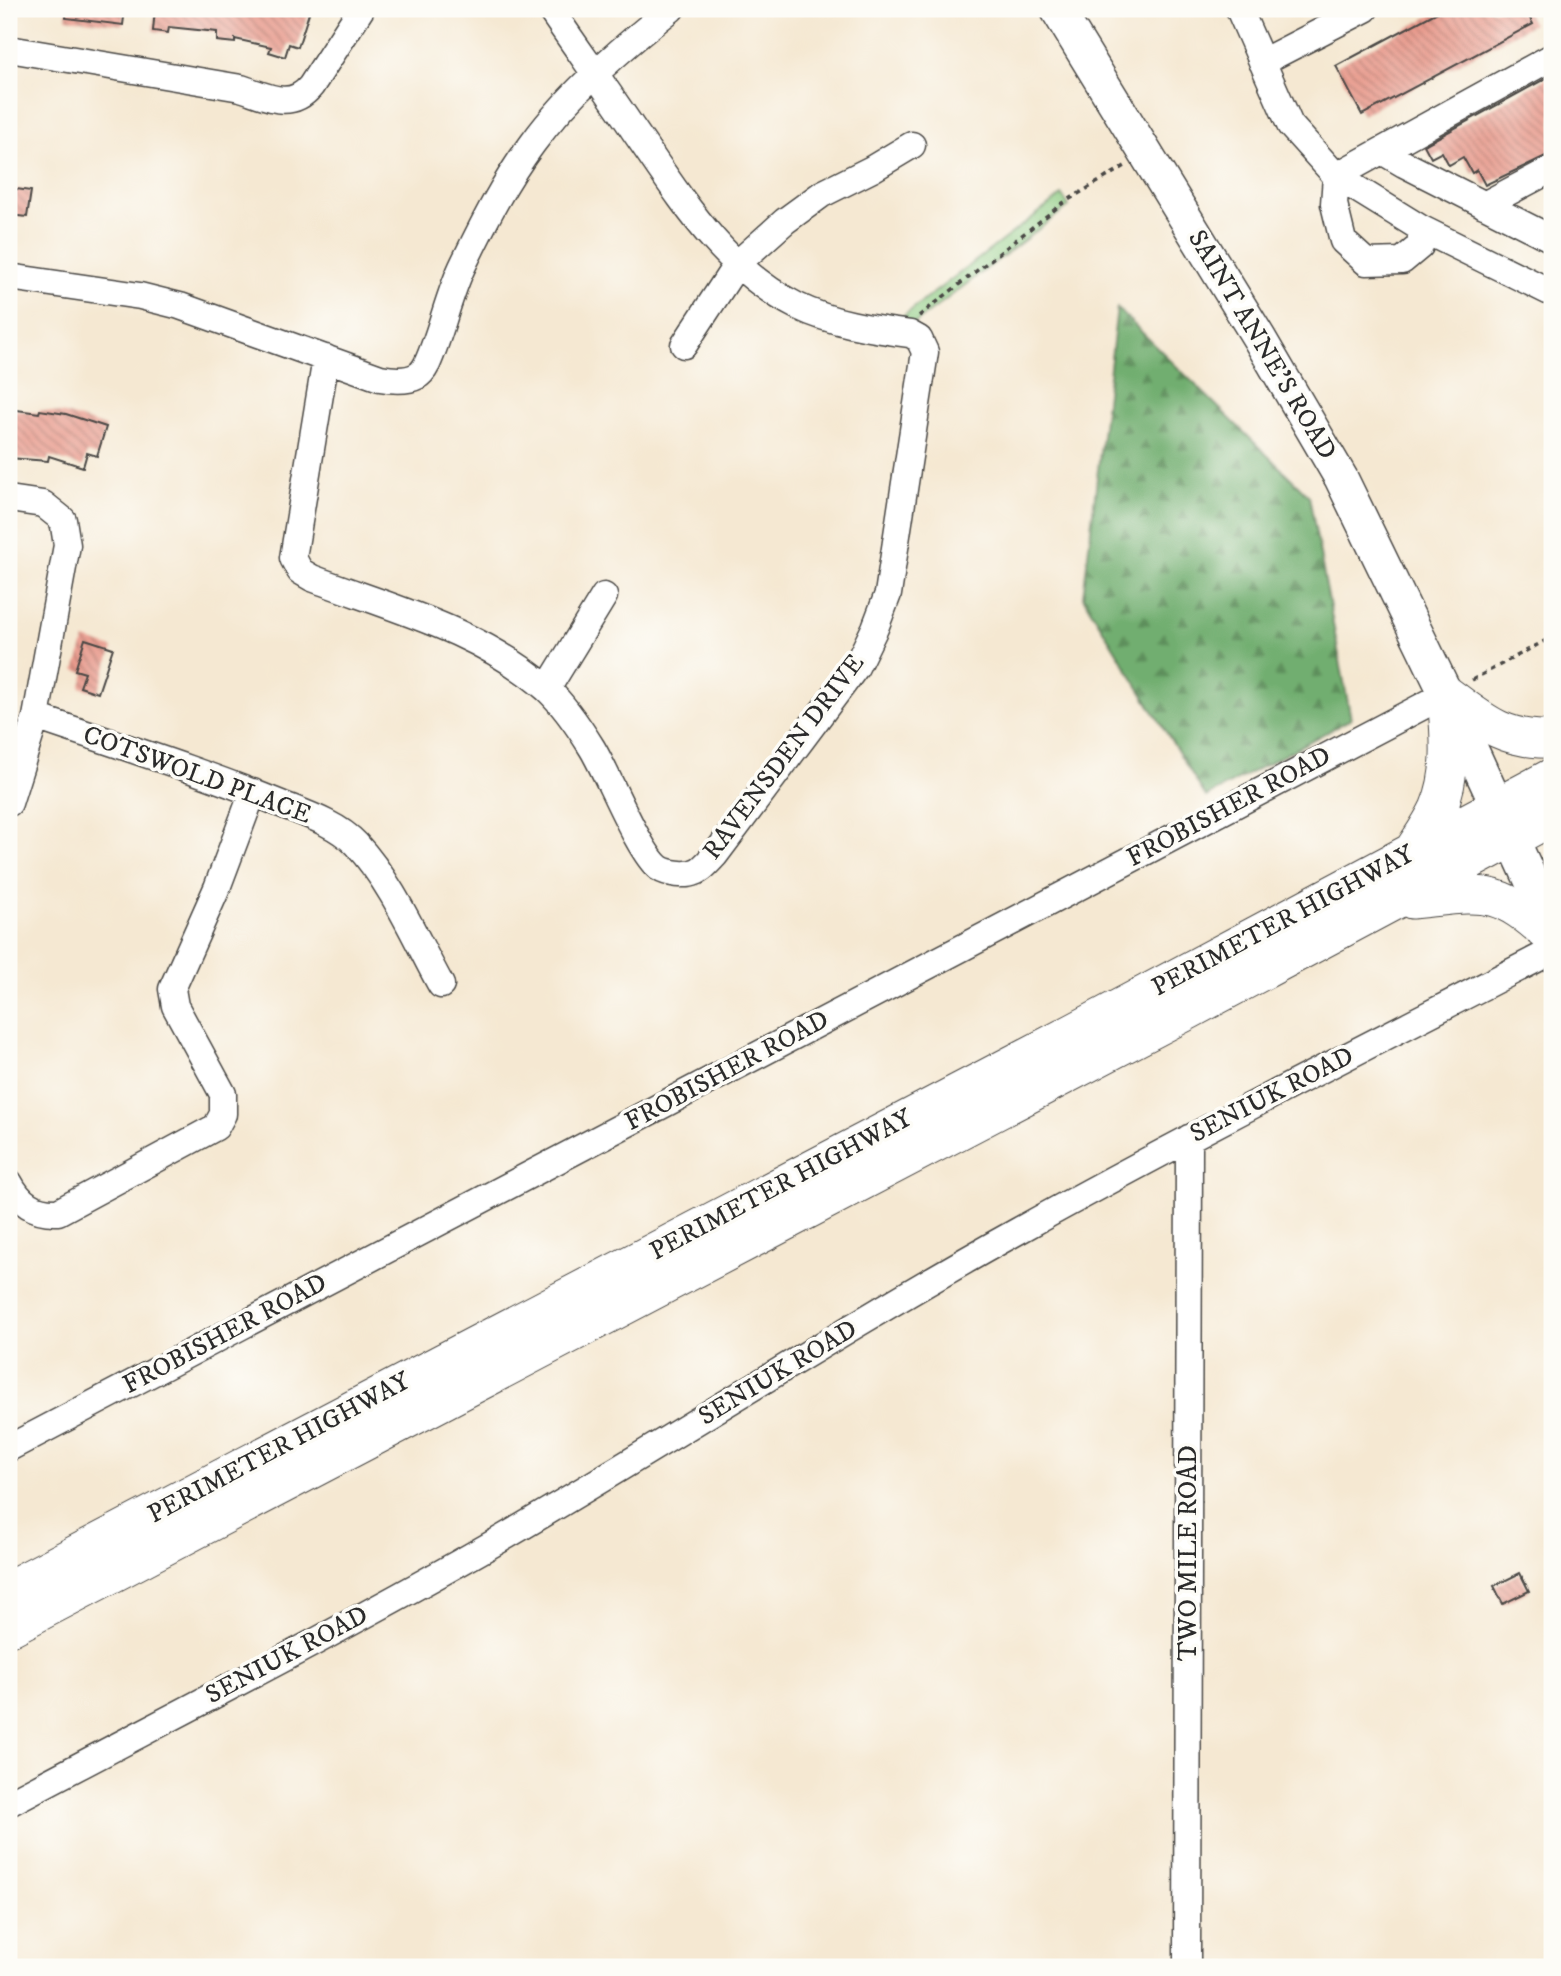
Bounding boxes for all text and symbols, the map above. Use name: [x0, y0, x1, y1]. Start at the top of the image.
street label: SAINT ANNE'S ROAD: [1180, 224, 1344, 466]
street label: RAVENSDEN DRIVE: [696, 648, 872, 866]
street label: COTSWOLD PLACE: [78, 718, 316, 832]
street label: FROBISHER ROAD: [1121, 739, 1337, 875]
street label: PERIMETER HIGHWAY: [1146, 838, 1420, 1004]
street label: FROBISHER ROAD: [619, 1003, 835, 1139]
street label: SENIUK ROAD: [1185, 1040, 1359, 1150]
street label: PERIMETER HIGHWAY: [644, 1102, 918, 1268]
street label: FROBISHER ROAD: [117, 1266, 333, 1402]
street label: SENIUK ROAD: [693, 1313, 863, 1433]
street label: PERIMETER HIGHWAY: [142, 1365, 416, 1531]
street label: TWO MILE ROAD: [1172, 1445, 1205, 1661]
street label: SENIUK ROAD: [200, 1598, 374, 1712]

